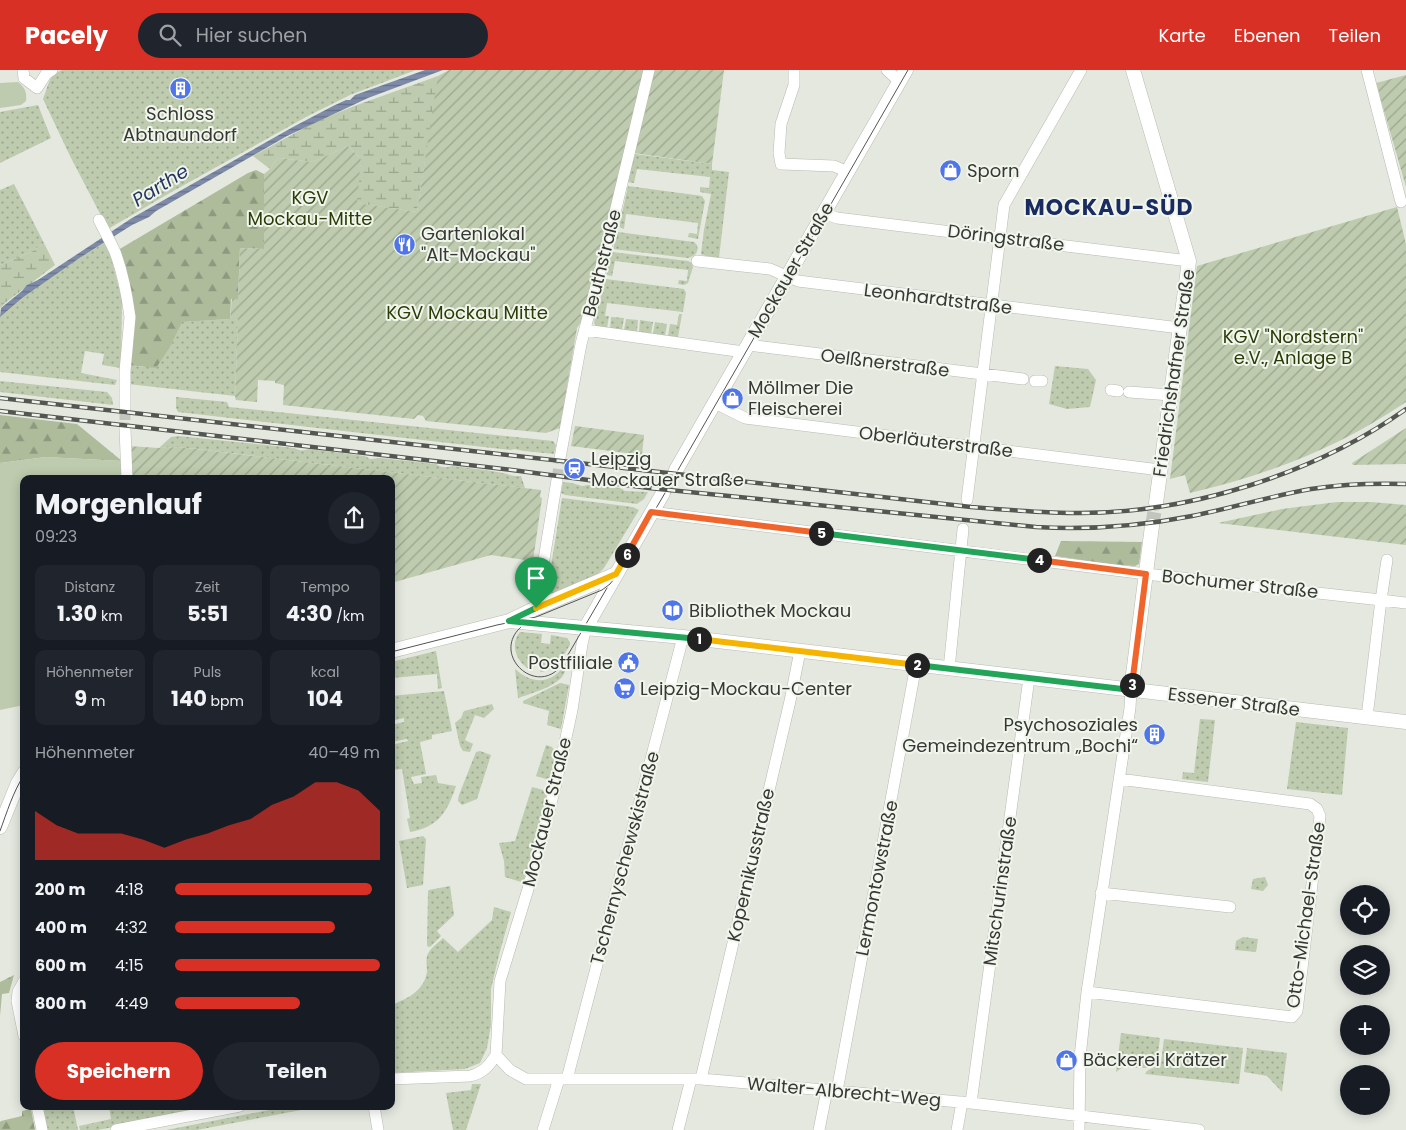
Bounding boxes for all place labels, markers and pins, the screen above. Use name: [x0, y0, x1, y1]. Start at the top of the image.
building icon: Schloss Abtnaundorf: [168, 77, 192, 101]
place label: Schloss Abtnaundorf: [123, 101, 237, 147]
place label: Sporn: [967, 158, 1020, 183]
shop icon: Sporn: [939, 159, 963, 183]
place label: Gartenlokal "Alt-Mockau": [421, 221, 535, 267]
restaurant icon: Gartenlokal "Alt-Mockau": [393, 232, 417, 256]
place label: Möllmer Die Fleischerei: [748, 375, 853, 421]
shop icon: Möllmer Die Fleischerei: [720, 386, 744, 410]
place label: Leipzig Mockauer Straße: [591, 446, 744, 492]
station icon: Leipzig Mockauer Straße: [563, 457, 587, 481]
pin: 5: [808, 520, 834, 546]
pin: 6: [614, 542, 640, 568]
pin: 4: [1026, 548, 1052, 572]
pin: [515, 557, 557, 608]
place label: Bibliothek Mockau: [689, 598, 851, 623]
library icon: Bibliothek Mockau: [661, 599, 685, 623]
pin: 1: [686, 626, 712, 652]
place label: Postfiliale: [528, 650, 613, 675]
public building icon: Postfiliale: [617, 651, 641, 675]
pin: 2: [904, 652, 930, 678]
pin: 3: [1120, 672, 1144, 698]
place label: Leipzig-Mockau-Center: [640, 676, 852, 701]
supermarket icon: Leipzig-Mockau-Center: [612, 677, 636, 701]
place label: Psychosoziales Gemeindezentrum „Bochi“: [902, 712, 1138, 758]
building icon: Psychosoziales Gemeindezentrum „Bochi“: [1142, 723, 1166, 747]
place label: Bäckerei Krätzer: [1083, 1047, 1227, 1072]
shop icon: Bäckerei Krätzer: [1055, 1048, 1079, 1072]

